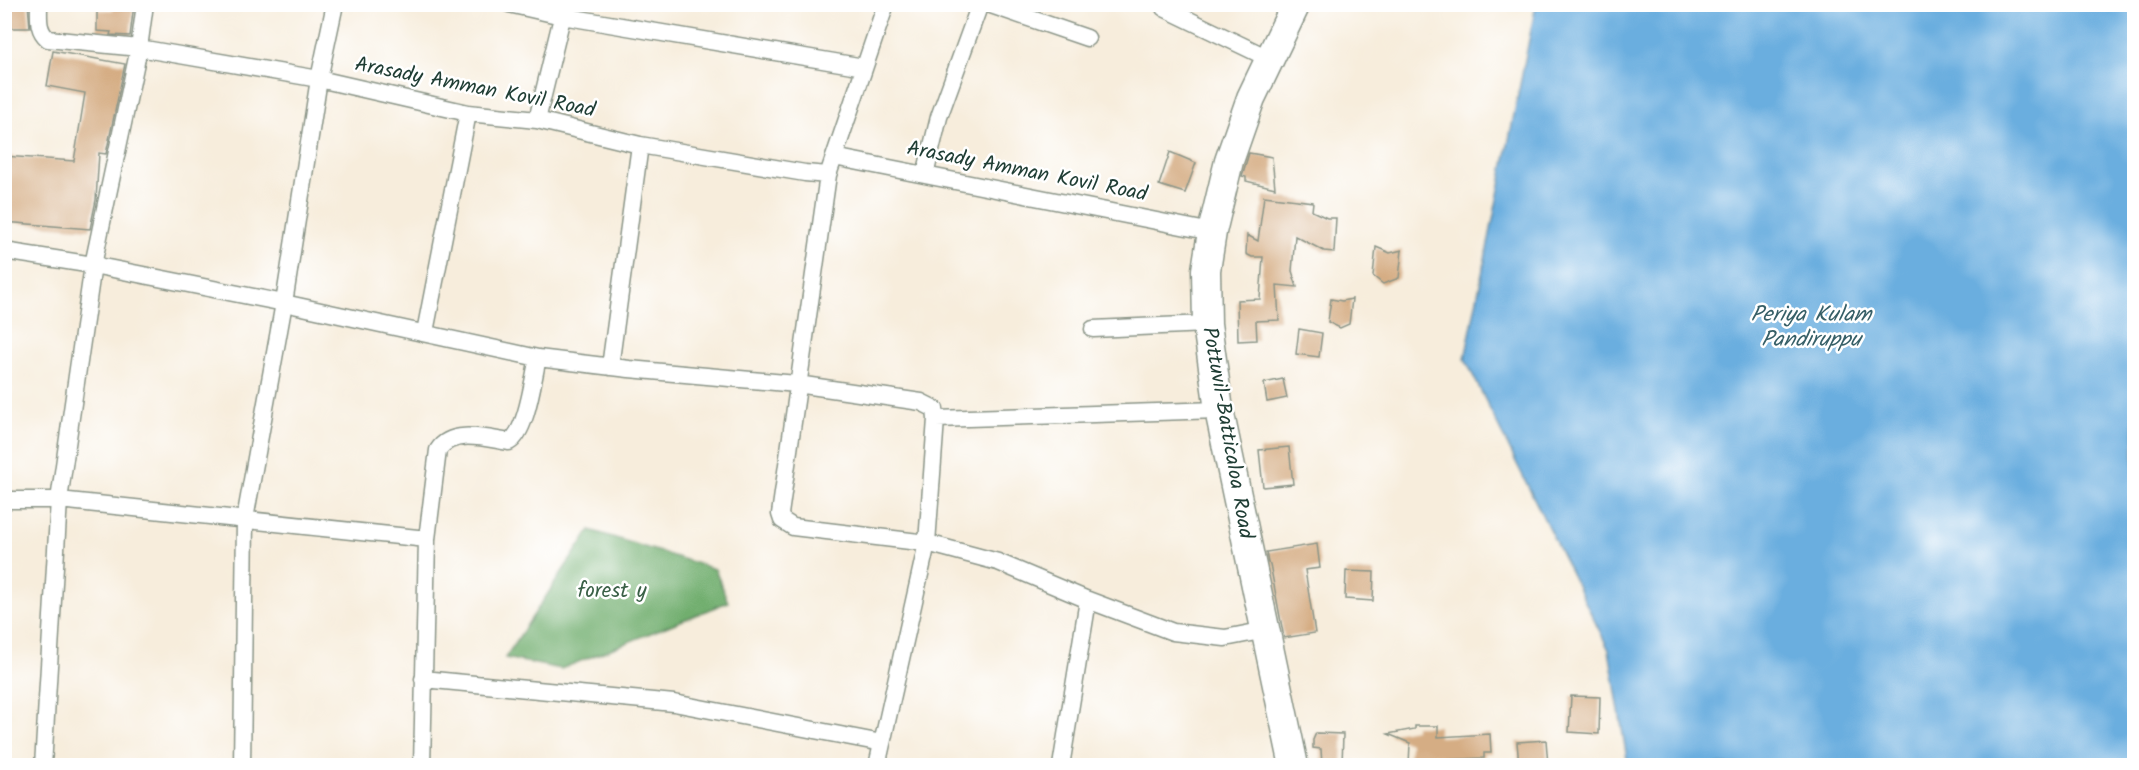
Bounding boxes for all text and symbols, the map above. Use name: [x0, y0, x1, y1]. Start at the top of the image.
street label: Arasady Amman Kovil Road: [352, 49, 599, 128]
street label: Arasady Amman Kovil Road: [904, 133, 1151, 212]
water label: Periya Kulam Pandiruppu: [1751, 298, 1873, 358]
street label: Pottuvil-Batticaloa Road: [1192, 324, 1262, 542]
park label: forest y: [577, 575, 647, 608]

